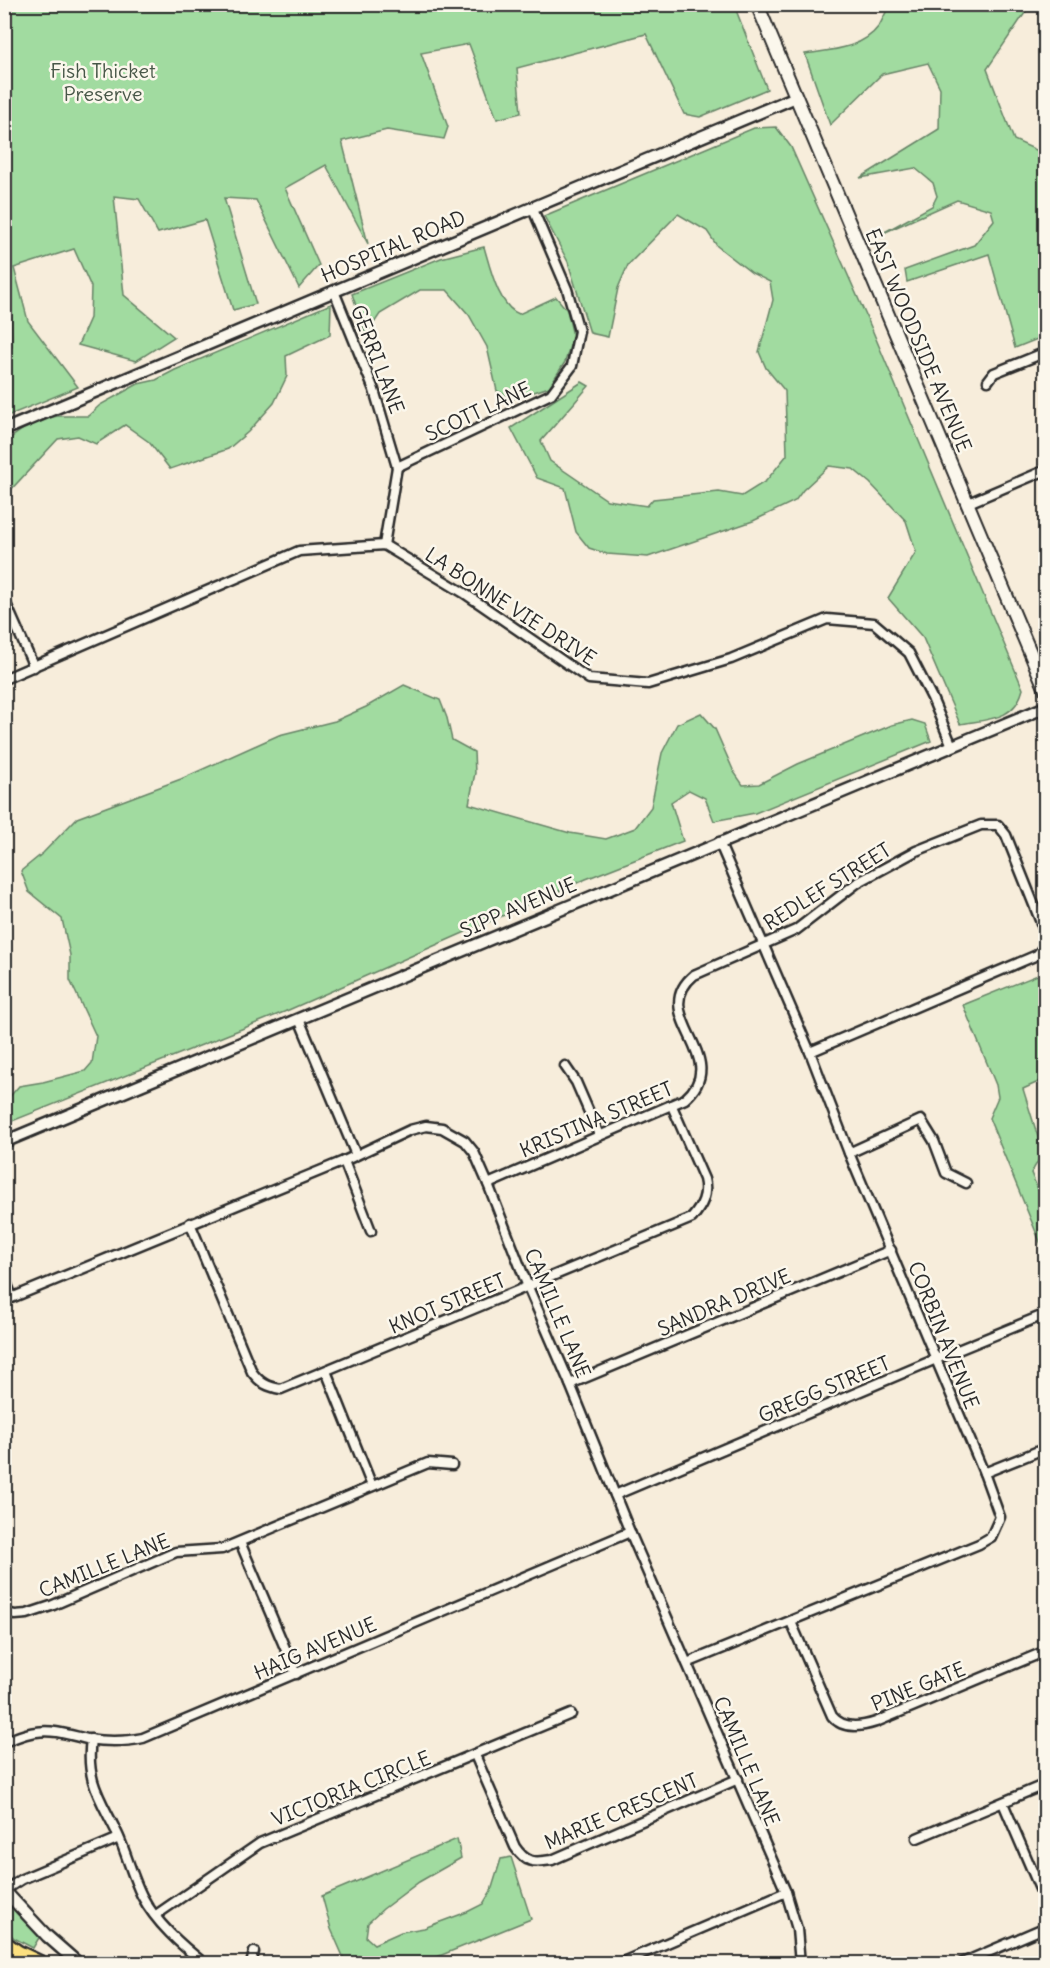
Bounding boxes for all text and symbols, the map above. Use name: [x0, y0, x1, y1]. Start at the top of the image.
park label: Fish Thicket Preserve: [50, 58, 156, 106]
street label: HOSPITAL ROAD: [317, 204, 469, 288]
street label: EAST WOODSIDE AVENUE: [861, 224, 977, 456]
street label: GERRI LANE: [346, 301, 410, 417]
street label: SCOTT LANE: [421, 376, 535, 446]
street label: LA BONNE VIE DRIVE: [421, 541, 601, 671]
street label: REDLEF STREET: [759, 837, 895, 935]
street label: SIPP AVENUE: [456, 871, 580, 943]
street label: KRISTINA STREET: [516, 1076, 676, 1162]
street label: CAMILLE LANE: [519, 1244, 597, 1382]
street label: CORBIN AVENUE: [903, 1258, 985, 1412]
street label: SANDRA DRIVE: [654, 1263, 794, 1341]
street label: KNOT STREET: [385, 1267, 509, 1339]
street label: GREGG STREET: [754, 1350, 894, 1428]
street label: CAMILLE LANE: [35, 1527, 173, 1603]
street label: HAIG AVENUE: [250, 1611, 380, 1685]
street label: PINE GATE: [867, 1656, 969, 1716]
street label: CAMILLE LANE: [708, 1692, 786, 1830]
street label: VICTORIA CIRCLE: [268, 1745, 434, 1831]
street label: MARIE CRESCENT: [540, 1767, 702, 1855]

